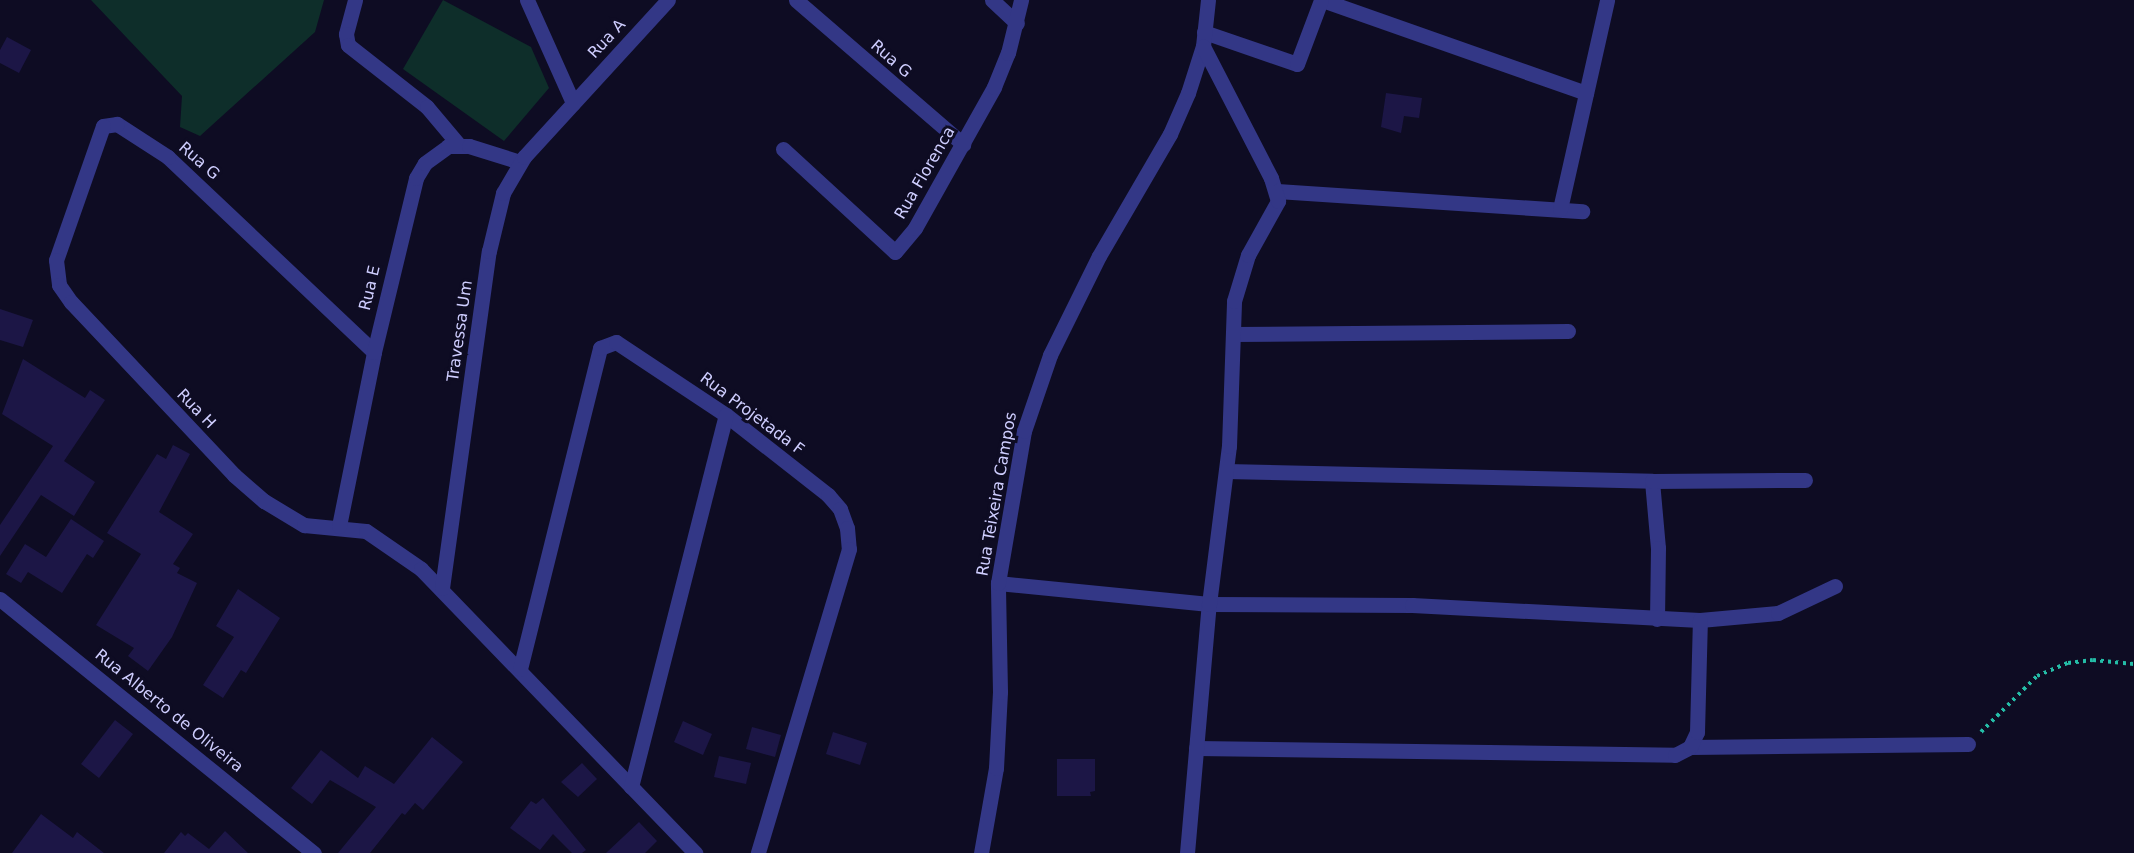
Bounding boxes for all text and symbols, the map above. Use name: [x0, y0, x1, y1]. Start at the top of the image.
street label: Rua A: [584, 15, 630, 63]
street label: Rua G: [867, 36, 915, 82]
street label: Rua Florenca: [891, 123, 959, 223]
street label: Rua G: [175, 138, 223, 184]
street label: Rua E: [356, 264, 384, 312]
street label: Travessa Um: [443, 279, 477, 383]
street label: Rua Projetada F: [696, 369, 808, 459]
street label: Rua H: [173, 385, 219, 433]
street label: Rua Teixeira Campos: [973, 410, 1021, 578]
street label: Rua Alberto de Oliveira: [91, 645, 247, 777]

